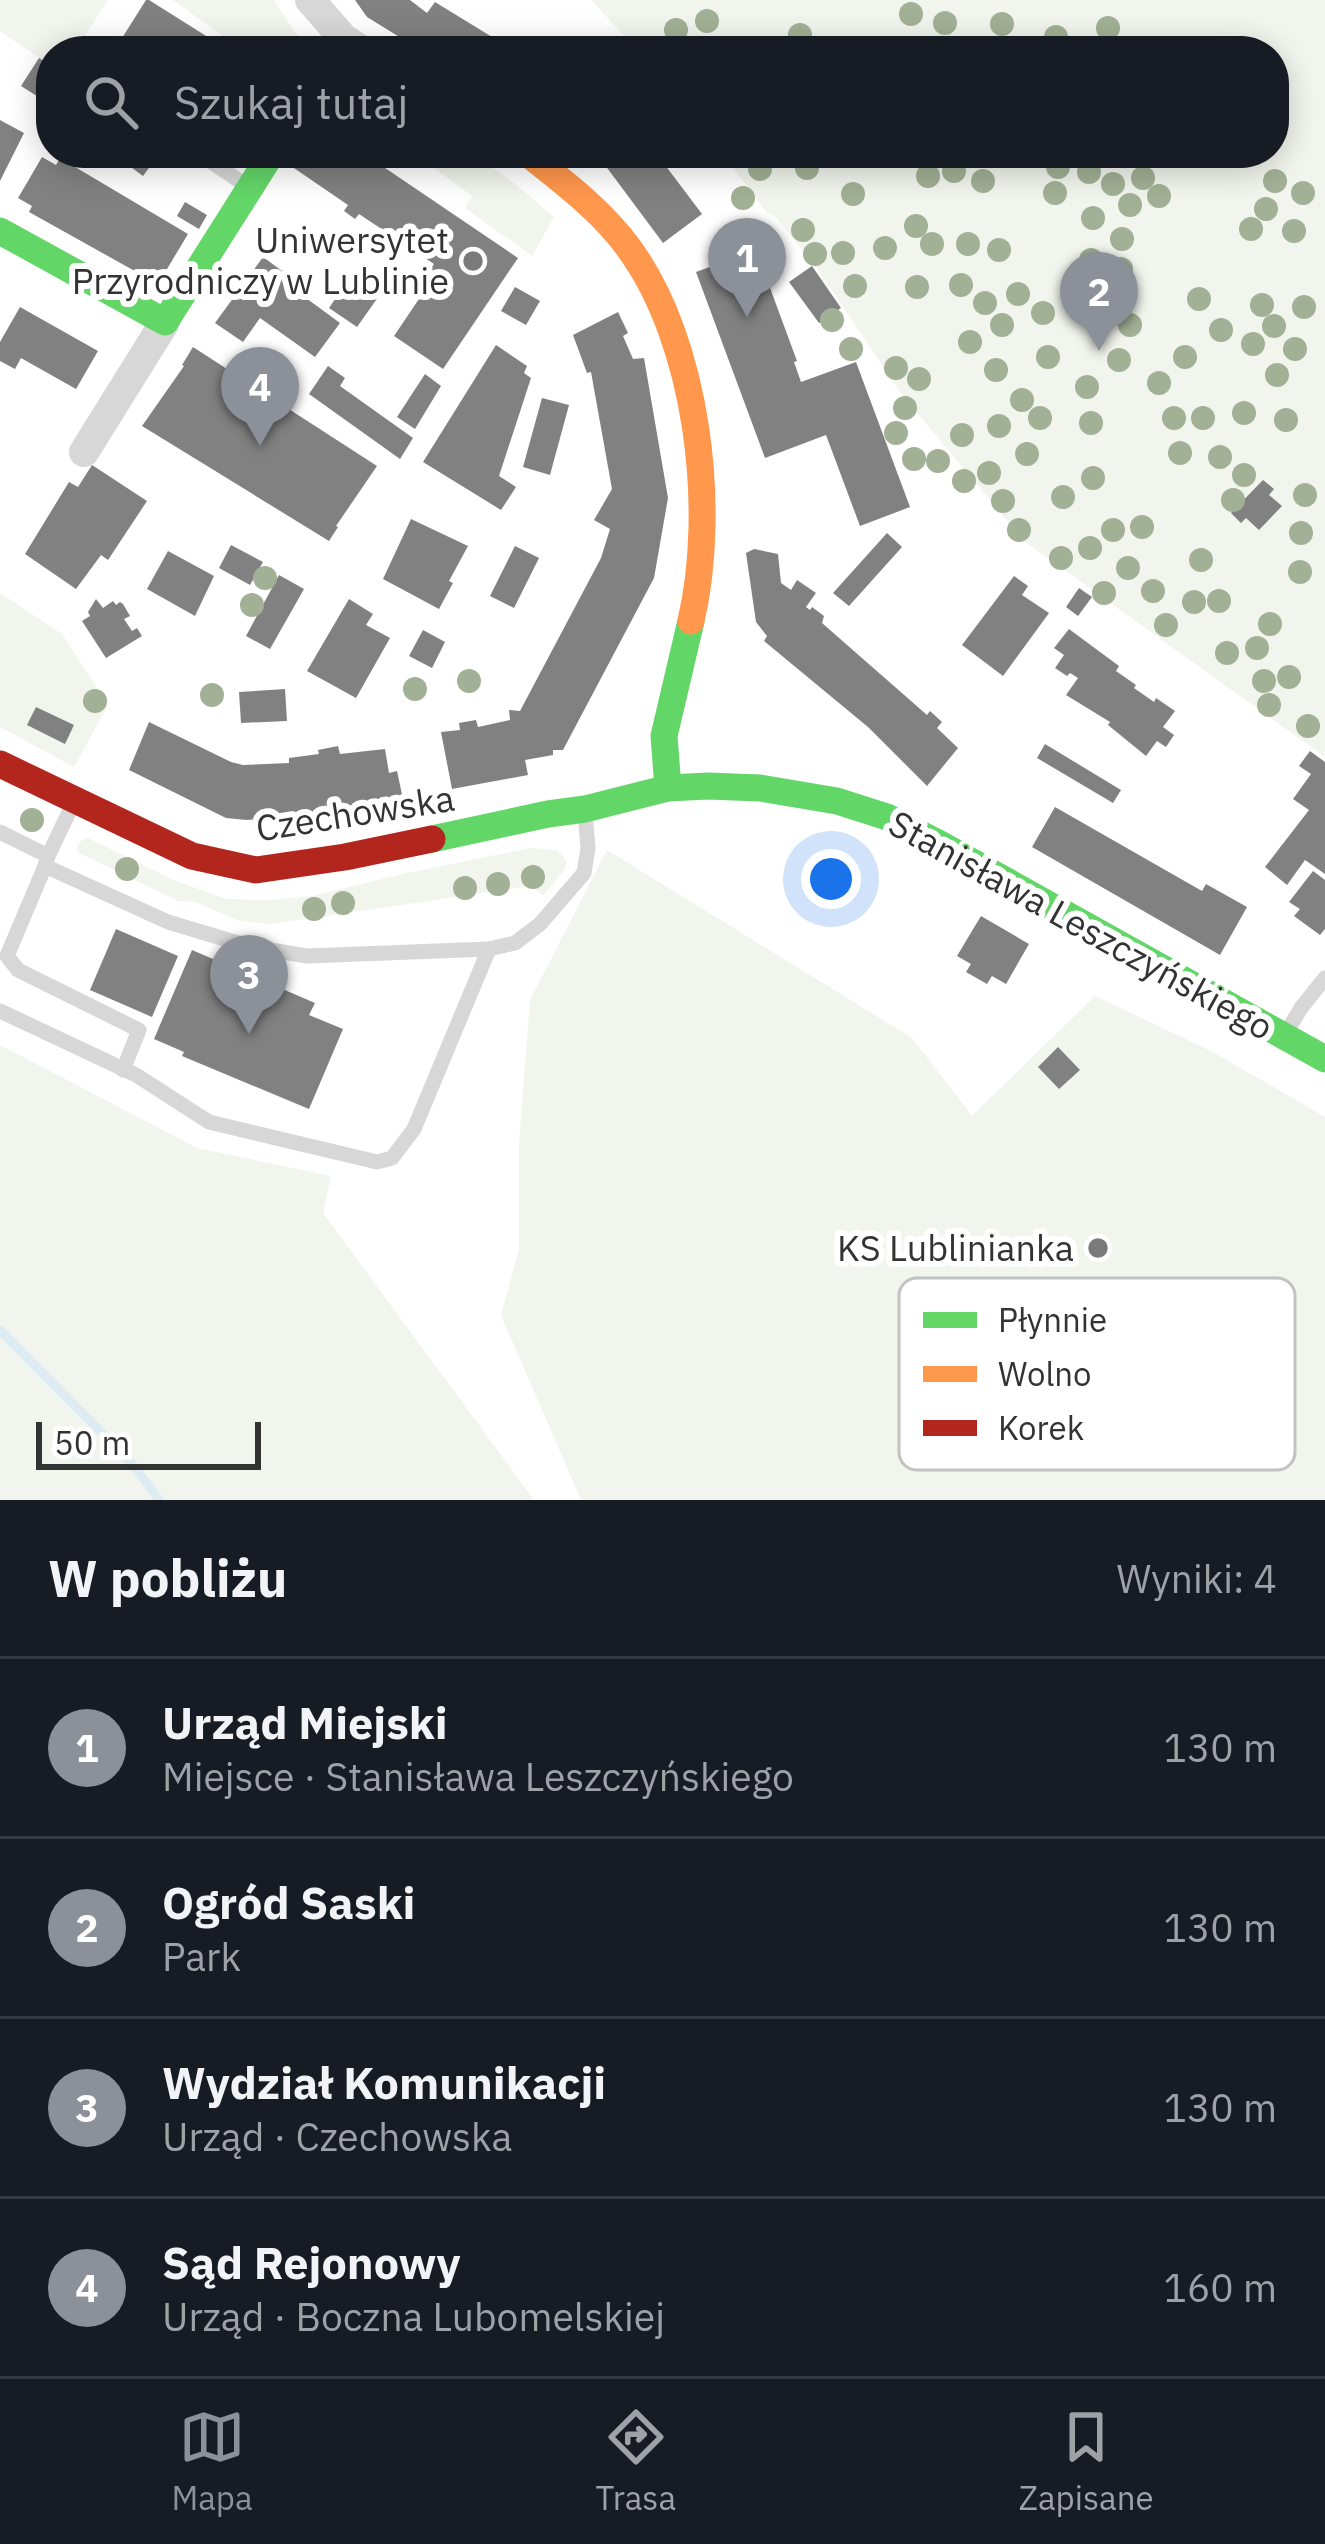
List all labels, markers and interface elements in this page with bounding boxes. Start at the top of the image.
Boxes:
search box [36,36,1289,168]
icon: search [78,69,144,135]
text: Szukaj tutaj [174,73,408,131]
place label: Uniwersytet Przyrodniczy w Lublinie [72,216,449,304]
pin: 1 [708,218,786,317]
marker: Uniwersytet Przyrodniczy w Lublinie [460,248,486,274]
pin: 2 [1060,252,1138,351]
pin: 4 [221,347,299,446]
street label: Czechowska [252,774,457,851]
street label: Stanisława Leszczyńskiego [881,799,1282,1050]
your location [801,849,861,909]
pin: 3 [210,935,288,1034]
place label: KS Lublinianka [837,1224,1074,1271]
marker: KS Lublinianka [1085,1235,1111,1261]
legend [899,1278,1295,1470]
text: Płynnie [998,1298,1107,1341]
text: Wolno [998,1352,1092,1395]
text: Korek [998,1406,1084,1449]
scale bar [36,1416,261,1469]
text: 50 m [54,1421,130,1464]
text: W pobliżu [48,1545,287,1611]
text: Wyniki: 4 [1117,1553,1277,1604]
text: Urząd Miejski [162,1693,448,1751]
text: 1 [75,1722,99,1773]
text: 130 m [1164,1722,1277,1773]
text: Miejsce · Stanisława Leszczyńskiego [162,1751,794,1802]
text: Ogród Saski [162,1873,416,1931]
text: 2 [75,1902,99,1953]
text: 130 m [1164,1902,1277,1953]
text: Park [162,1931,241,1982]
text: Wydział Komunikacji [162,2053,606,2111]
text: 3 [75,2082,99,2133]
text: 130 m [1164,2082,1277,2133]
text: Urząd · Czechowska [162,2111,512,2162]
text: Sąd Rejonowy [162,2233,461,2291]
text: 4 [75,2262,99,2313]
text: 160 m [1164,2262,1277,2313]
text: Urząd · Boczna Lubomelskiej [162,2291,665,2342]
tab: Mapa [171,2404,253,2519]
tab: Trasa [595,2404,676,2519]
tab: Zapisane [1019,2404,1154,2519]

